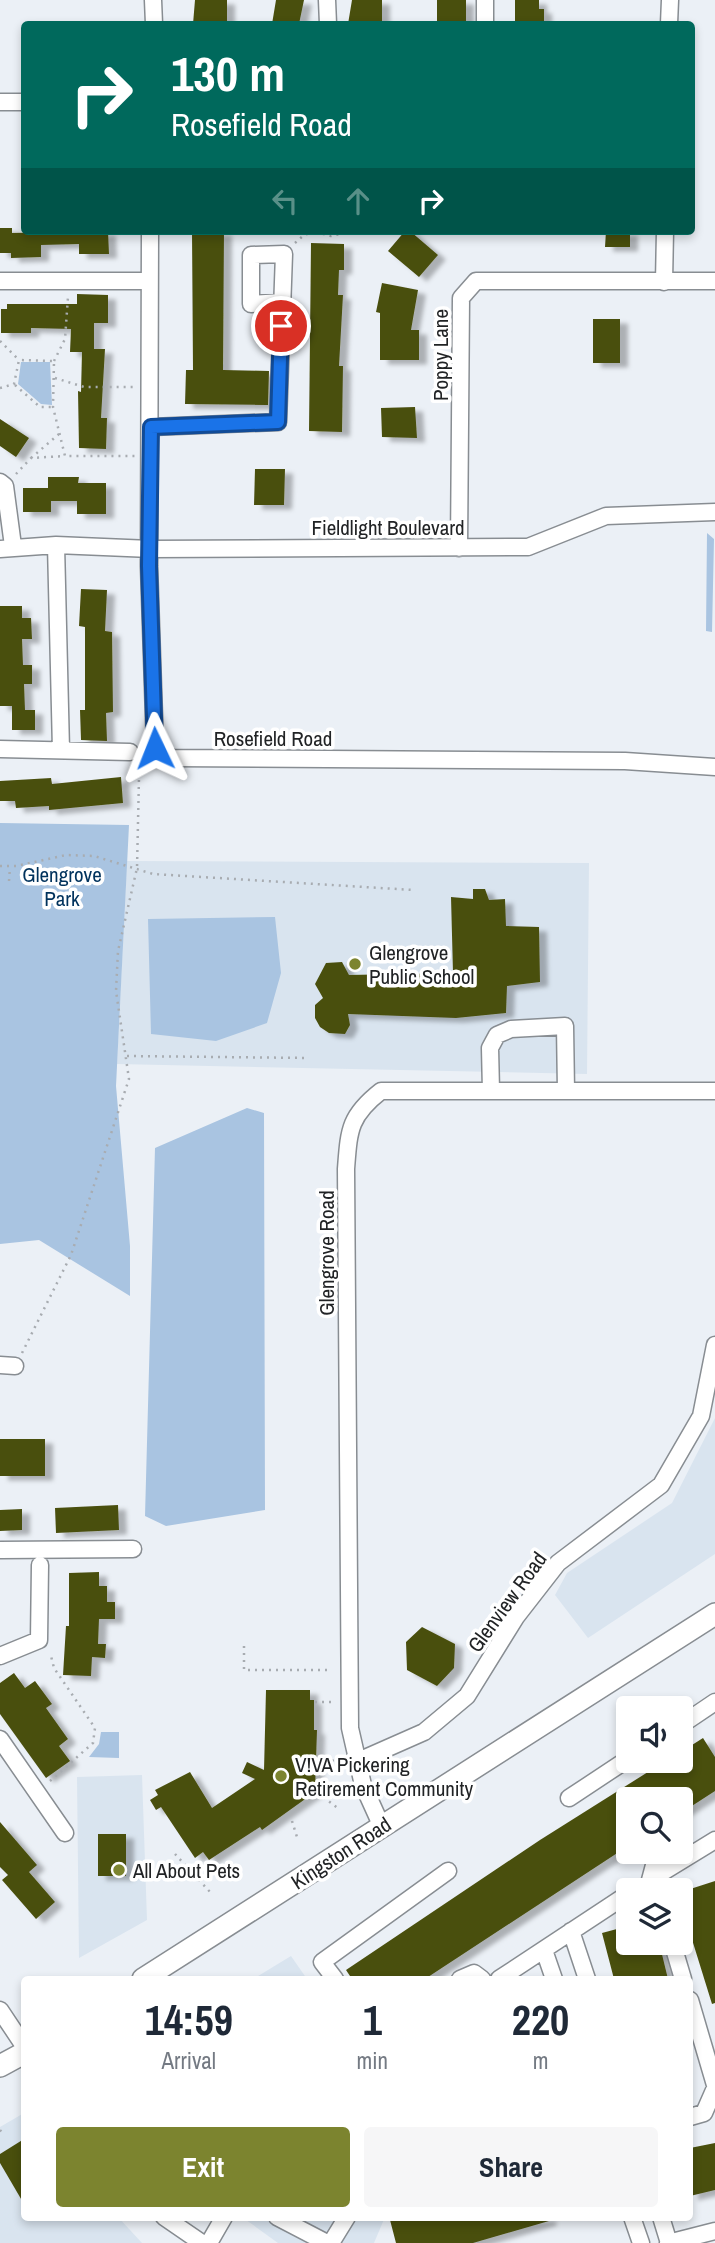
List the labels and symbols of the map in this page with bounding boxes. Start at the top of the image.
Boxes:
pin [251,296,311,356]
street label: Poppy Lane [426,309,455,401]
street label: Fieldlight Boulevard [311,513,465,542]
position arrow [118,711,192,785]
street label: Rosefield Road [214,724,332,753]
park label: Glengrove Park [22,860,102,913]
place label: Glengrove Public School [369,938,474,991]
marker: Glengrove Public School [347,956,363,972]
street label: Glengrove Road [312,1190,341,1316]
street label: Glenview Road [461,1546,553,1658]
place label: V!VA Pickering Retirement Community [295,1750,473,1803]
marker: V!VA Pickering Retirement Community [273,1768,289,1784]
street label: Kingston Road [285,1810,397,1896]
place label: All About Pets [132,1856,240,1885]
marker: All About Pets [111,1862,127,1878]

